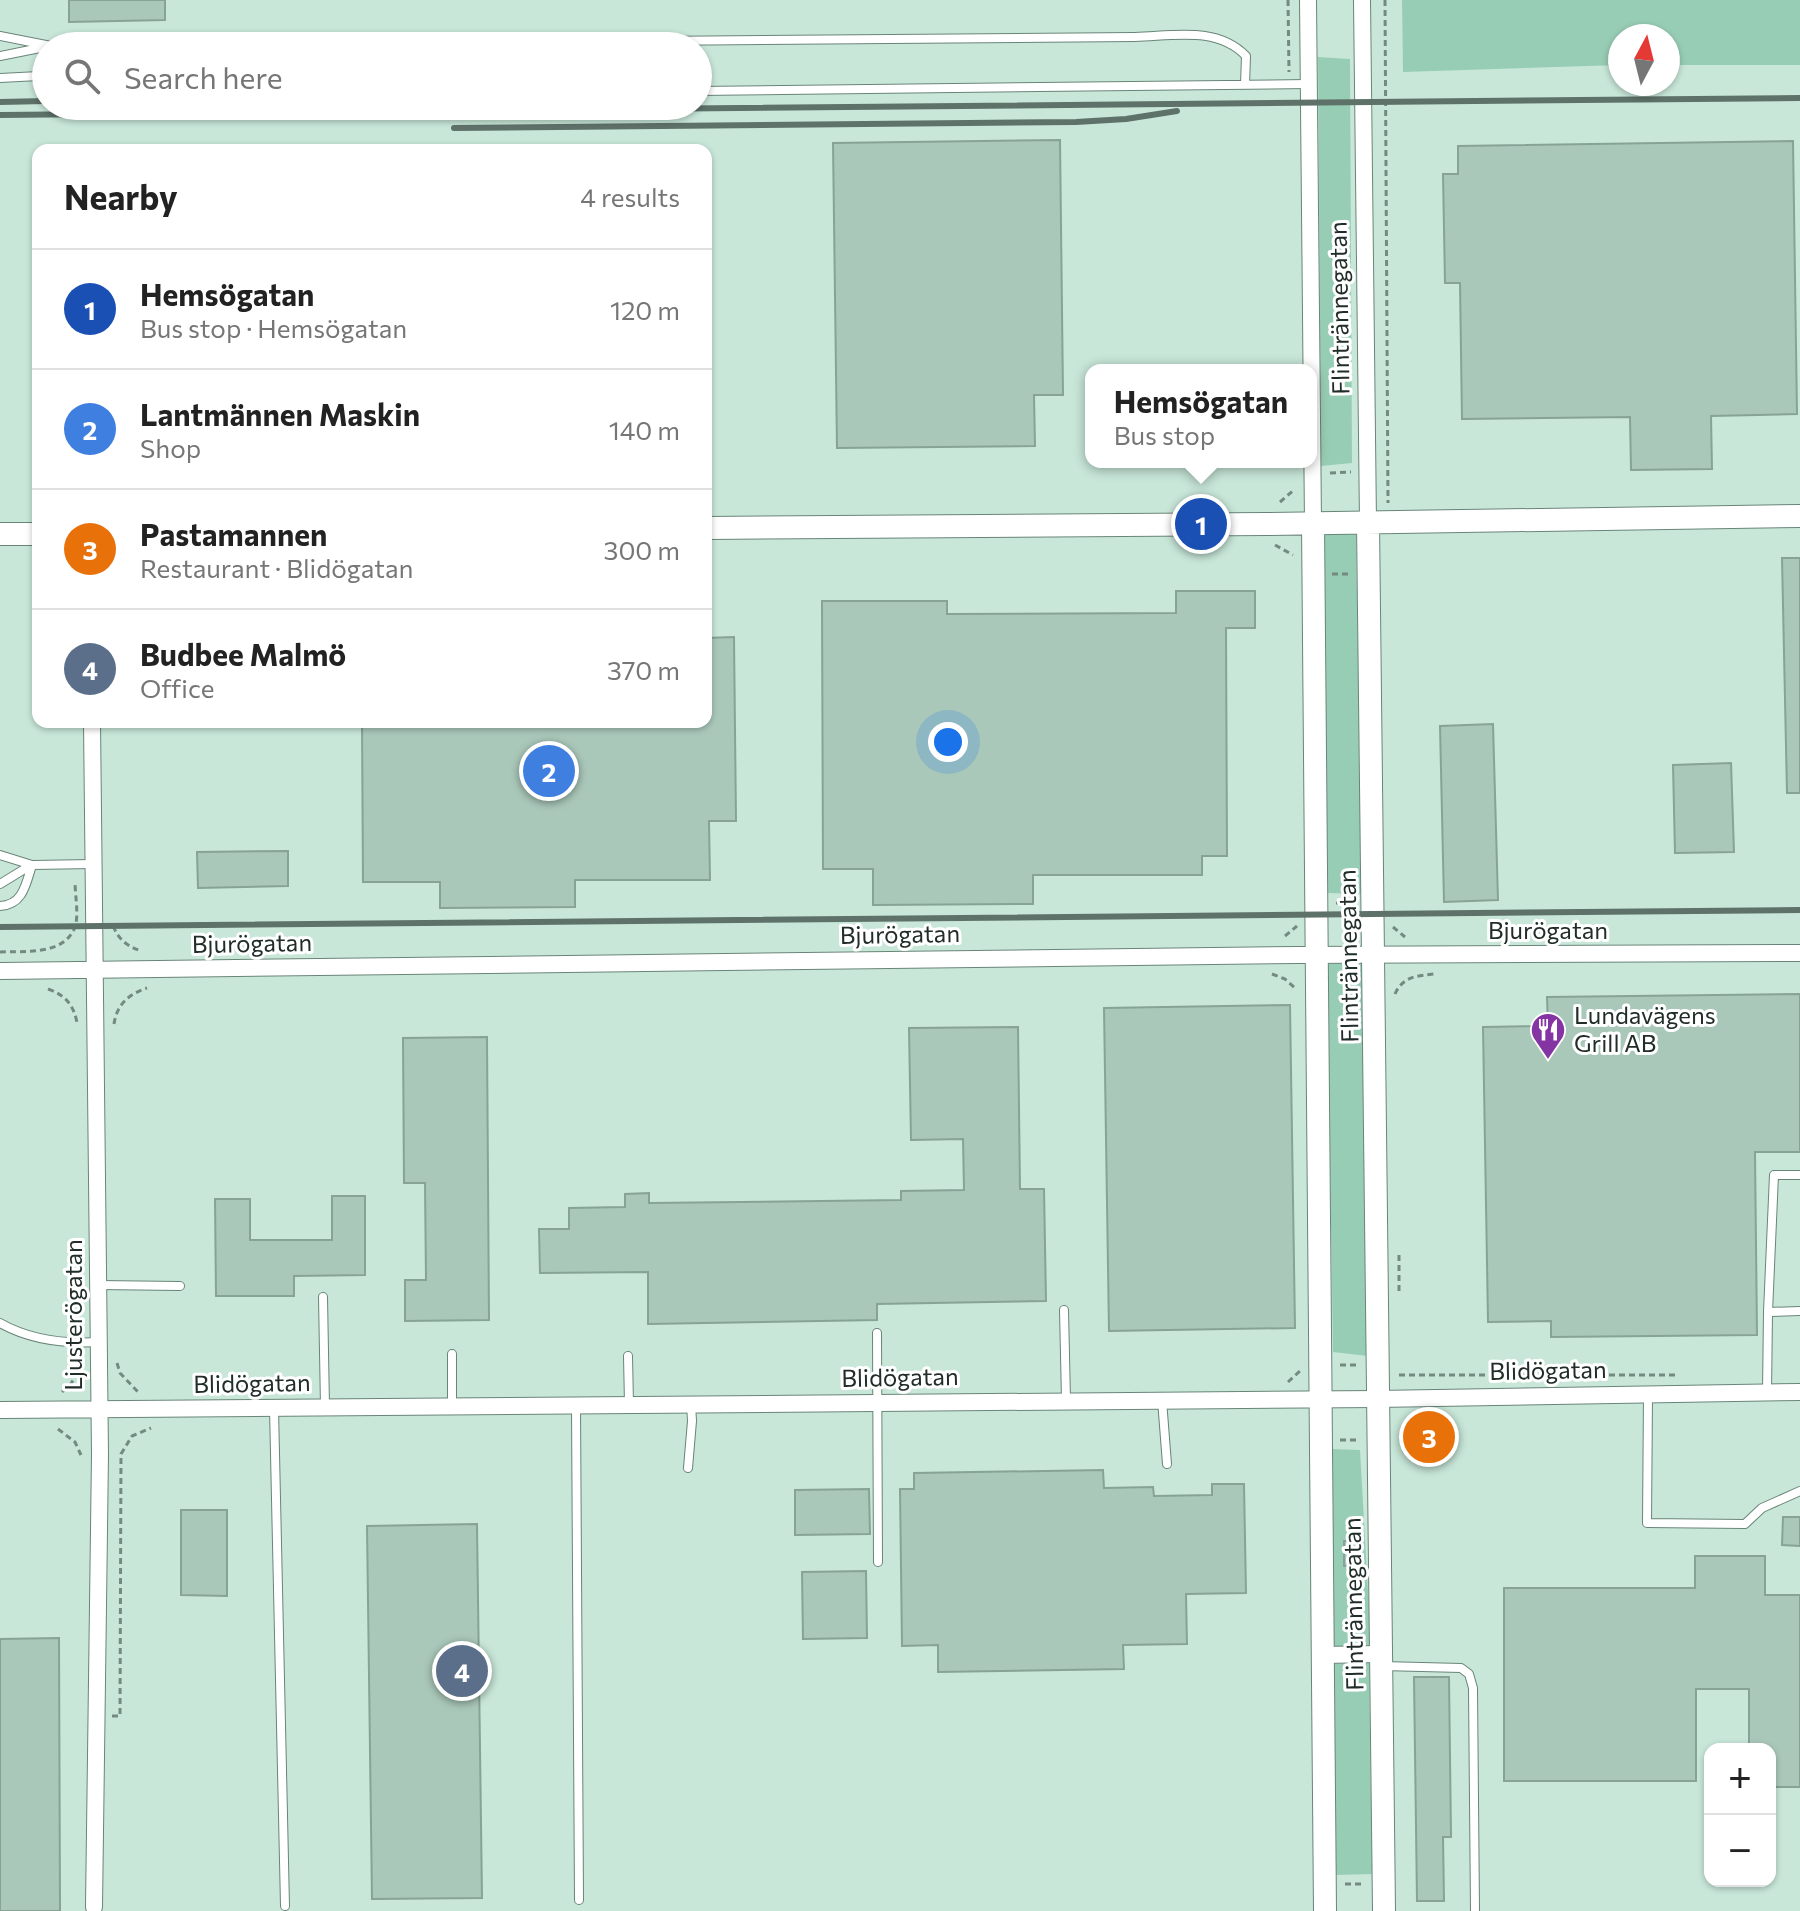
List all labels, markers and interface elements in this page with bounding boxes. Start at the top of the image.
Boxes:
north arrow [1608,24,1680,96]
search box [32,32,712,120]
icon: search [60,54,104,98]
text: Search here [124,58,283,95]
text: Nearby [64,175,178,217]
text: 4 results [580,181,680,212]
street label: Flintrännegatan [1322,221,1355,395]
text: Hemsögatan [140,275,314,312]
text: 1 [84,294,96,325]
text: 120 m [610,294,680,325]
text: Bus stop · Hemsögatan [140,312,407,343]
popup [1085,364,1317,468]
text: Hemsögatan [1114,382,1288,419]
text: Lantmännen Maskin [140,395,420,432]
text: 2 [83,414,97,445]
text: 140 m [609,414,680,445]
text: Bus stop [1114,419,1215,450]
text: Shop [140,432,201,463]
pin: 1 [1175,494,1227,554]
text: Pastamannen [140,515,327,552]
text: 3 [82,534,98,565]
text: 300 m [604,534,680,565]
text: Restaurant · Blidögatan [140,552,413,583]
text: Budbee Malmö [140,635,346,672]
text: 4 [82,654,98,685]
text: 370 m [607,654,680,685]
text: Office [140,672,214,703]
your location [928,722,968,762]
pin: 2 [523,741,575,801]
street label: Flintrännegatan [1331,869,1364,1043]
street label: Bjurögatan [1488,915,1608,944]
street label: Bjurögatan [840,918,960,949]
street label: Bjurögatan [192,927,312,958]
place label: Lundavägens Grill AB [1574,1000,1716,1057]
restaurant icon: Lundavägens Grill AB [1529,1011,1567,1061]
street label: Ljusterögatan [58,1239,87,1391]
street label: Blidögatan [1489,1354,1607,1385]
street label: Blidögatan [841,1361,959,1392]
street label: Blidögatan [193,1367,311,1398]
pin: 3 [1403,1407,1455,1467]
street label: Flintrännegatan [1336,1517,1369,1691]
pin: 4 [436,1641,488,1701]
map controls [1704,1743,1776,1887]
button: + [1704,1743,1776,1815]
button: − [1704,1815,1776,1887]

